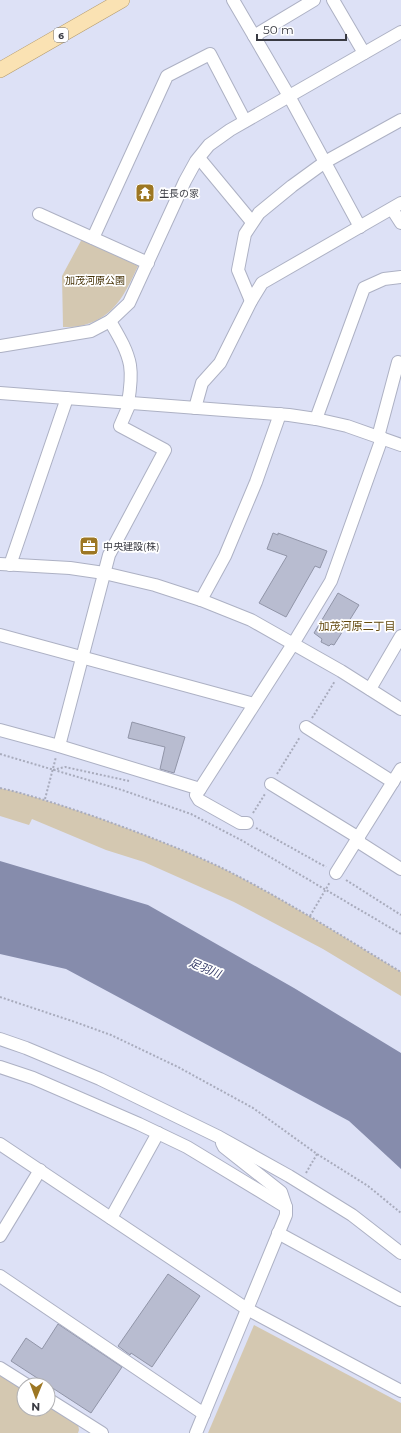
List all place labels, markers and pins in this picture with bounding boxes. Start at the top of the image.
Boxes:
temple icon: 生長の家 [134,182,156,204]
place label: 生長の家 [159,187,199,200]
office icon: 中央建設(株) [78,535,100,557]
place label: 中央建設(株) [103,540,160,553]

